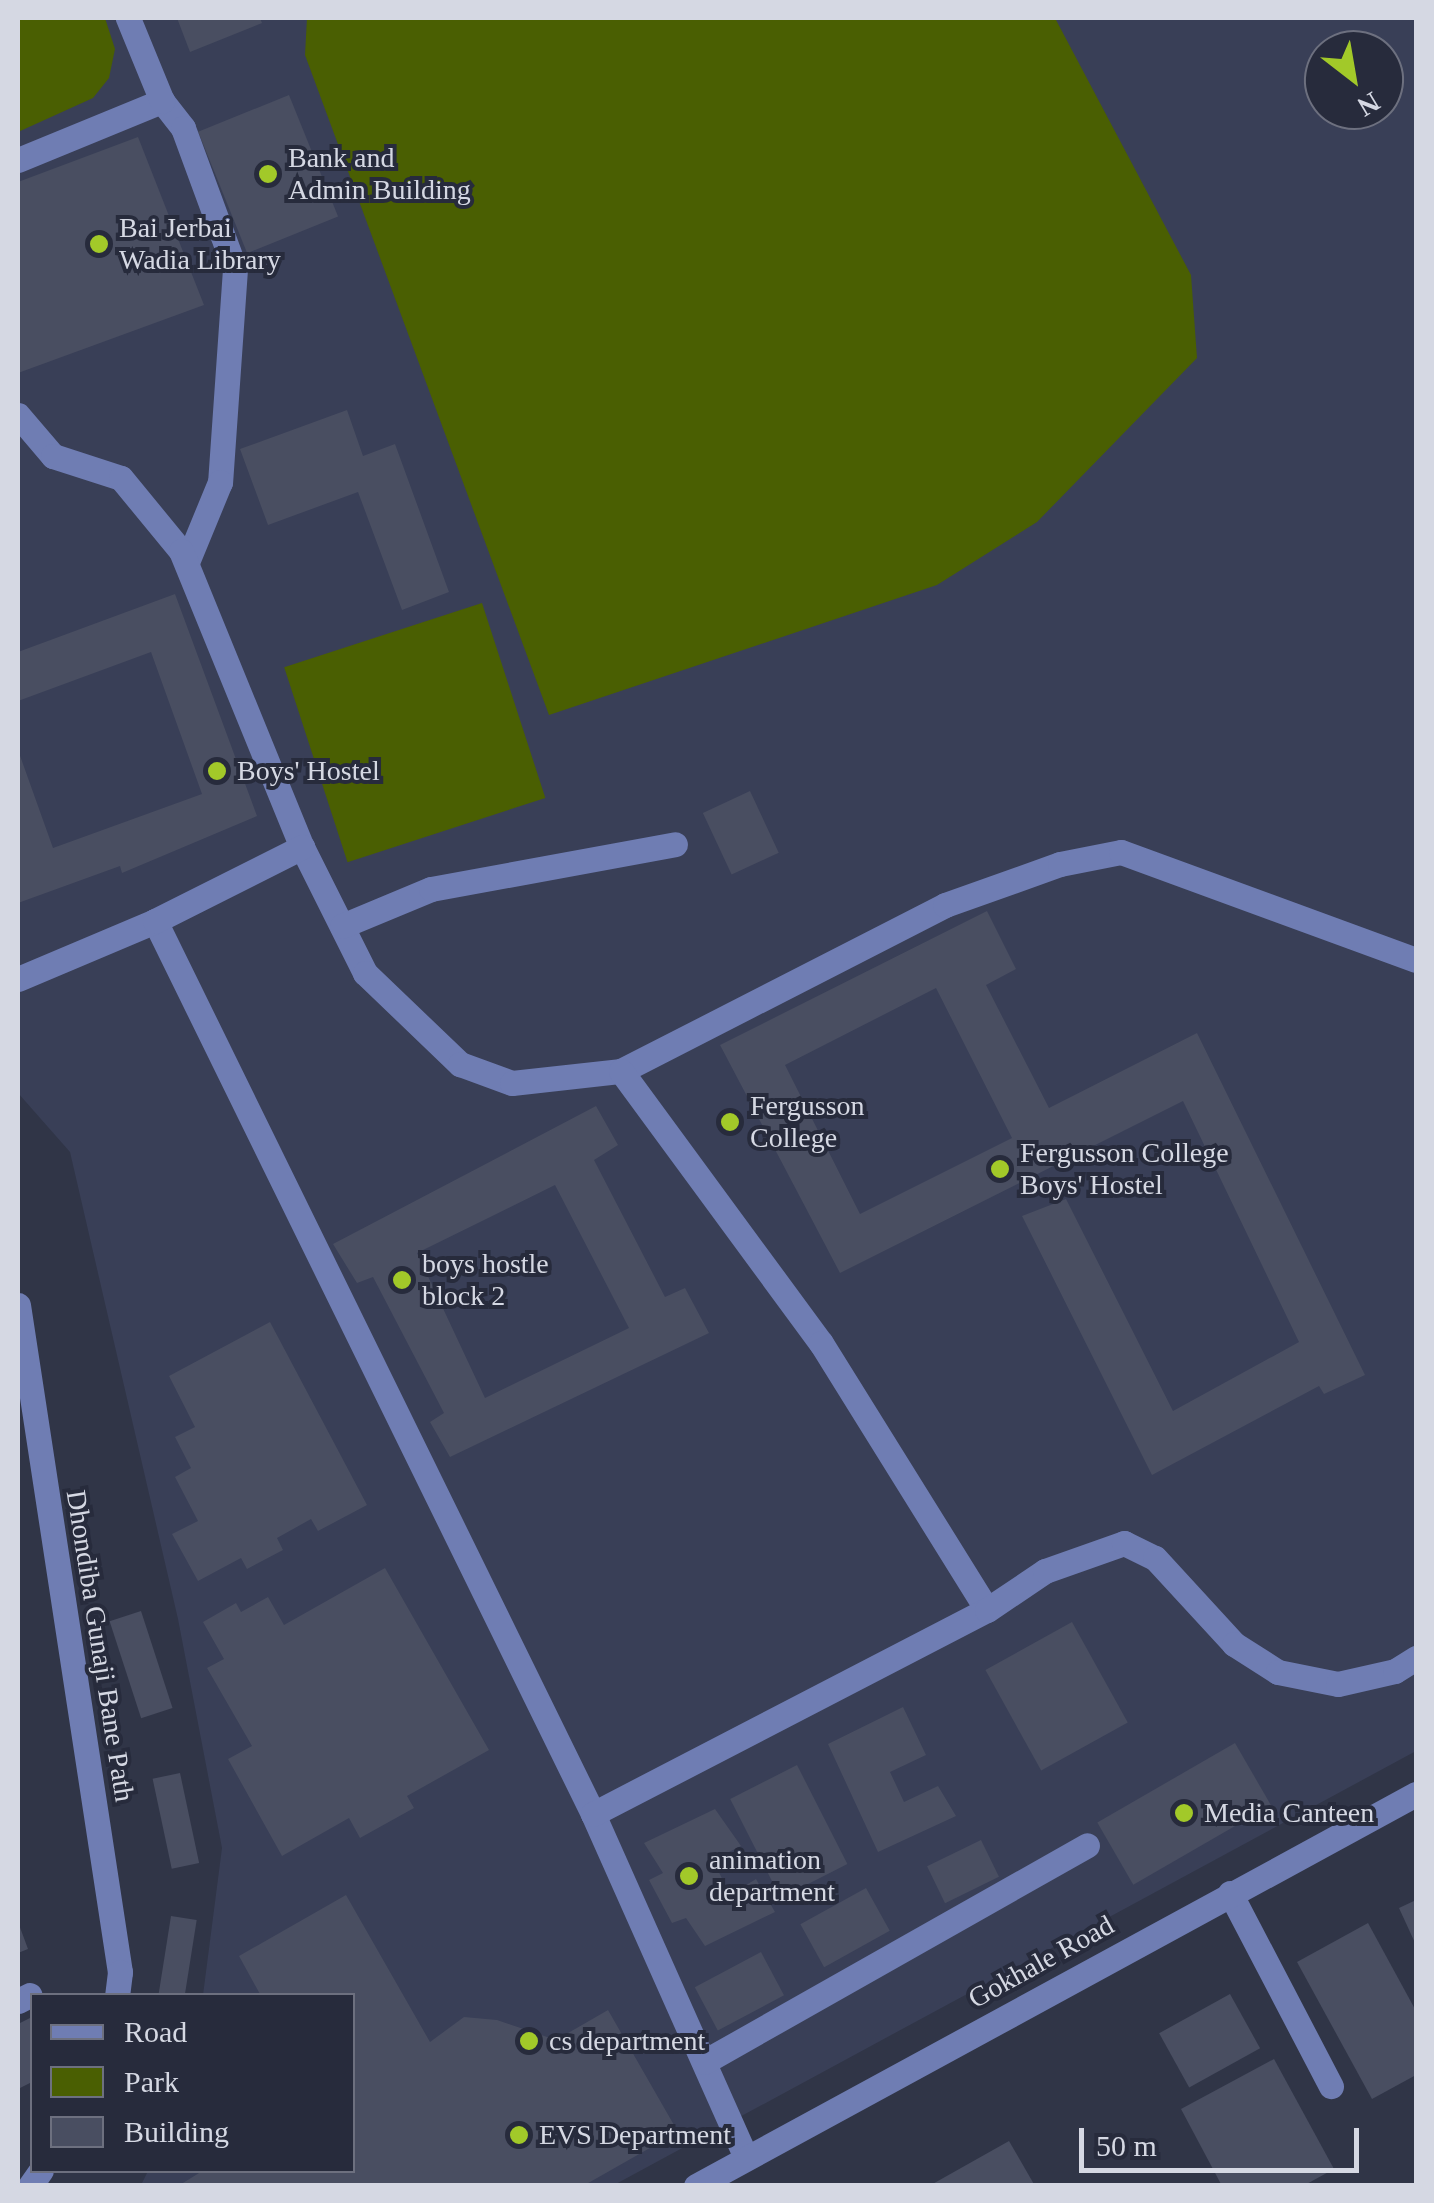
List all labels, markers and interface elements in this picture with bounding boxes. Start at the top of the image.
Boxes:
north arrow [1304,30,1404,130]
text: N [1352,86,1385,123]
place label: Bank and Admin Building [288,141,471,207]
marker: Bank and Admin Building [257,163,279,185]
place label: Bai Jerbai Wadia Library [119,211,281,277]
marker: Bai Jerbai Wadia Library [88,233,110,255]
place label: Boys' Hostel [237,754,380,788]
marker: Boys' Hostel [206,760,228,782]
place label: Fergusson College [750,1089,865,1155]
marker: Fergusson College [719,1111,741,1133]
place label: Fergusson College Boys' Hostel [1020,1136,1229,1202]
marker: Fergusson College Boys' Hostel [989,1158,1011,1180]
place label: boys hostle block 2 [422,1247,549,1313]
marker: boys hostle block 2 [391,1269,413,1291]
street label: Dhondiba Gunaji Bane Path [59,1488,141,1804]
place label: Media Canteen [1204,1796,1374,1830]
marker: Media Canteen [1173,1802,1195,1824]
place label: animation department [709,1843,835,1909]
marker: animation department [678,1865,700,1887]
street label: Gokhale Road [962,1908,1120,2016]
legend [30,1993,355,2173]
text: Road [124,2015,187,2048]
place label: cs department [549,2024,705,2058]
marker: cs department [518,2030,540,2052]
text: Park [124,2065,179,2098]
scale bar [1084,2108,1364,2170]
text: Building [124,2115,229,2148]
place label: EVS Department [539,2118,731,2152]
marker: EVS Department [508,2124,530,2146]
text: 50 m [1096,2129,1157,2162]

